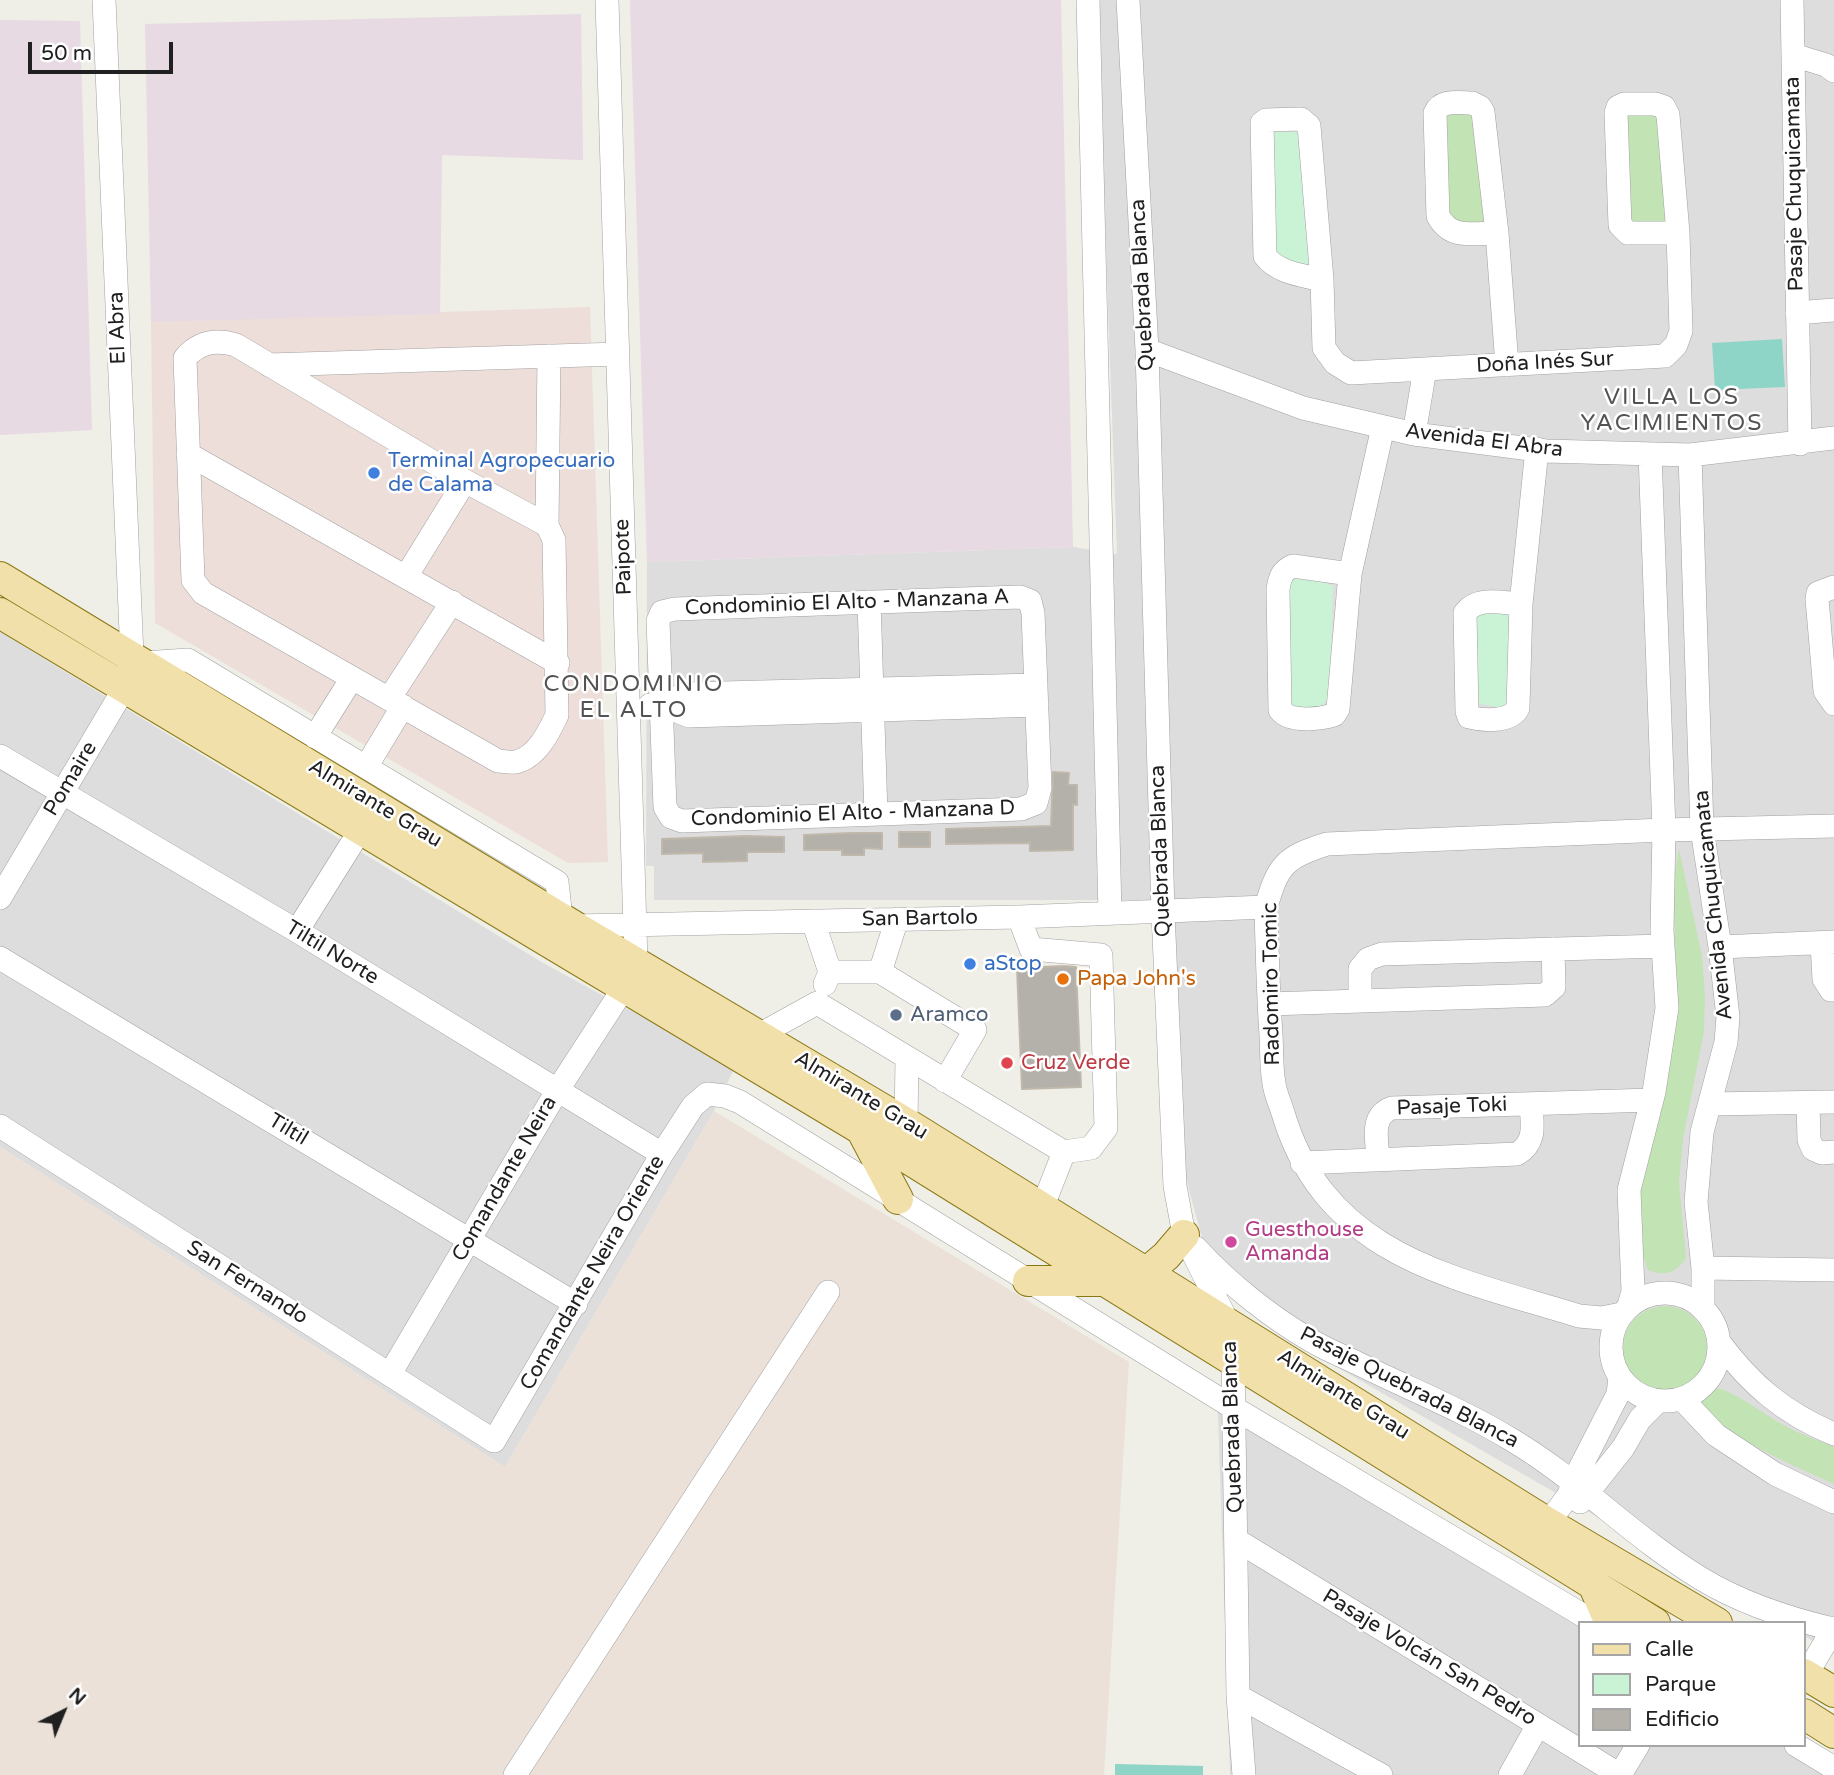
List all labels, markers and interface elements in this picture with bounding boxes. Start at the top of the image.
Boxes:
scale bar [32,28,177,72]
text: 50 m [41,41,92,66]
street label: Pasaje Chuquicamata [1781,76,1809,292]
street label: Quebrada Blanca [1126,198,1160,372]
street label: El Abra [104,291,132,365]
street label: Doña Inés Sur [1476,347,1614,379]
district label: VILLA LOS YACIMIENTOS [1582,384,1762,438]
street label: Avenida El Abra [1404,419,1564,463]
place label: Terminal Agropecuario de Calama [388,448,615,498]
marker: Terminal Agropecuario de Calama [366,465,382,481]
street label: Paipote [610,518,638,596]
street label: Condominio El Alto - Manzana A [684,585,1010,621]
district label: CONDOMINIO EL ALTO [545,671,723,725]
street label: Pomaire [39,737,103,821]
street label: Almirante Grau [304,754,446,854]
street label: Quebrada Blanca [1145,764,1177,938]
street label: Avenida Chuquicamata [1689,789,1739,1021]
street label: Condominio El Alto - Manzana D [690,796,1016,832]
street label: Radomiro Tomic [1258,902,1286,1066]
street label: San Bartolo [862,905,978,933]
street label: Tiltil Norte [281,915,383,991]
place label: aStop [984,951,1042,977]
marker: aStop [962,956,978,972]
place label: Papa John's [1077,966,1196,992]
marker: Papa John's [1055,971,1071,987]
place label: Aramco [910,1002,989,1028]
marker: Aramco [888,1007,904,1023]
street label: Almirante Grau [790,1046,932,1146]
place label: Cruz Verde [1021,1050,1130,1076]
marker: Cruz Verde [999,1055,1015,1071]
street label: Comandante Neira [447,1092,563,1266]
street label: Pasaje Toki [1396,1092,1508,1122]
street label: Tiltil [264,1109,312,1151]
street label: Comandante Neira Oriente [515,1151,671,1395]
place label: Guesthouse Amanda [1245,1217,1364,1267]
marker: Guesthouse Amanda [1223,1234,1239,1250]
street label: San Fernando [182,1236,312,1330]
street label: Pasaje Quebrada Blanca [1295,1322,1523,1454]
street label: Quebrada Blanca [1217,1340,1249,1514]
street label: Almirante Grau [1272,1344,1414,1446]
street label: Pasaje Volcán San Pedro [1317,1584,1541,1732]
legend [1578,1621,1806,1747]
text: Calle [1645,1637,1694,1662]
text: Parque [1645,1672,1716,1697]
north arrow [28,1677,98,1747]
text: N [64,1683,90,1710]
text: Edificio [1645,1707,1719,1732]

